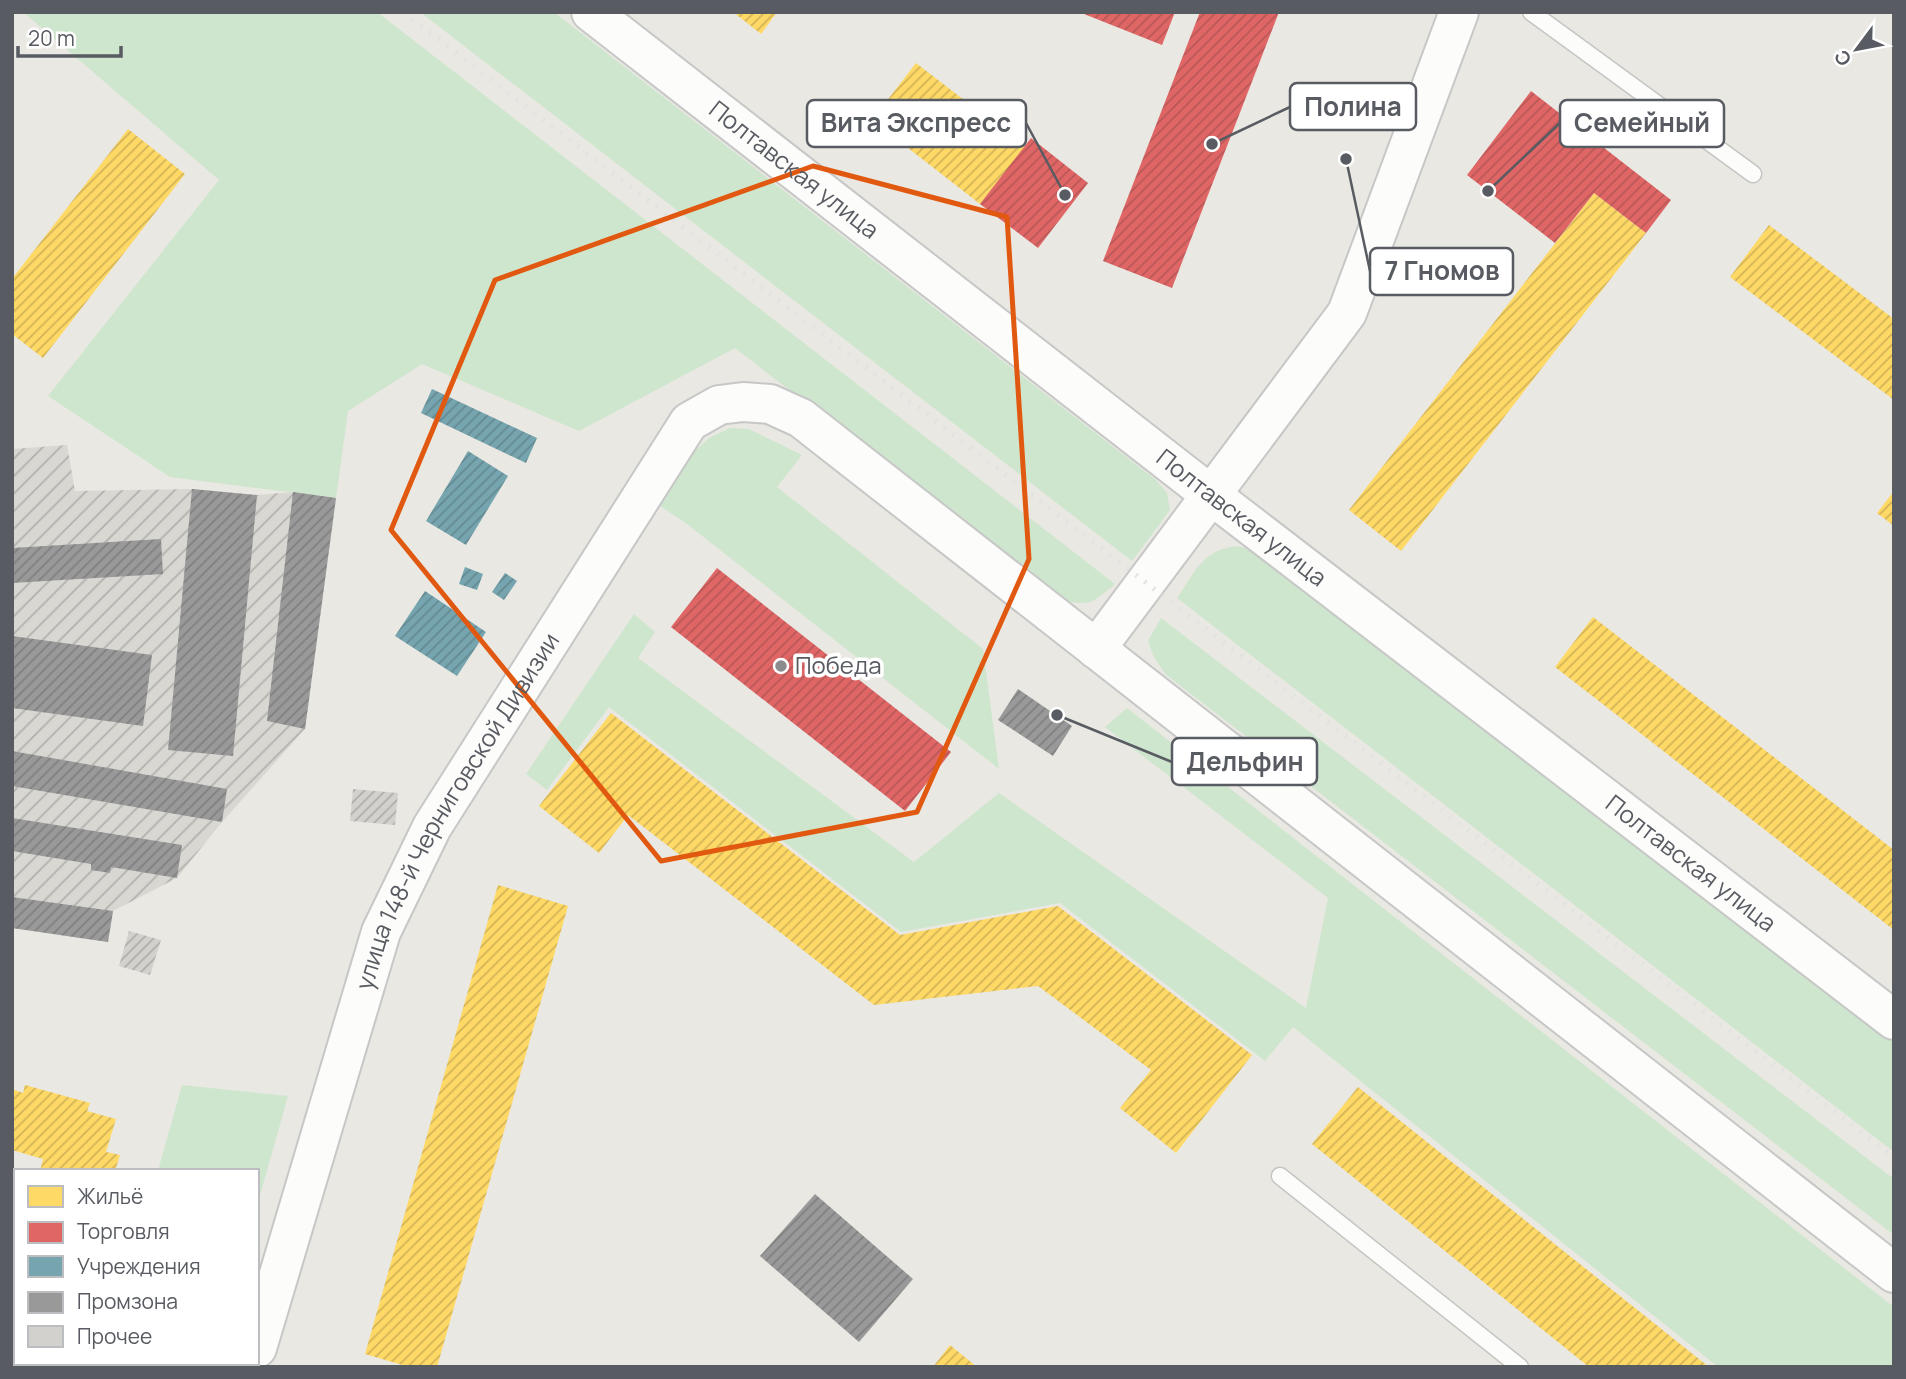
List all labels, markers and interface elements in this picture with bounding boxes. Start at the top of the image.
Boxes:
scale bar [18,14,121,58]
north arrow [1822,14,1892,84]
text: 20 m [28,24,75,52]
text: С [1828,45,1857,71]
callout: Полина [1290,83,1416,130]
text: Полина [1304,88,1402,124]
street label: Полтавская улица [703,92,886,245]
callout: Вита Экспресс [807,100,1026,147]
callout: Семейный [1560,100,1724,147]
text: Вита Экспресс [821,104,1011,140]
text: Семейный [1574,104,1710,140]
callout: 7 Гномов [1370,248,1513,295]
text: 7 Гномов [1385,252,1499,288]
street label: Полтавская улица [1150,441,1334,593]
street label: улица 148-й Черниговской Дивизии [347,626,566,994]
place label: Победа [795,648,882,681]
marker: Победа [773,658,789,674]
callout: Дельфин [1172,738,1317,785]
text: Дельфин [1186,743,1304,779]
street label: Полтавская улица [1600,786,1784,939]
legend [14,1169,259,1365]
text: Жильё [77,1182,143,1210]
text: Торговля [77,1217,170,1245]
text: Учреждения [77,1252,201,1280]
text: Промзона [77,1287,178,1315]
text: Прочее [77,1322,152,1350]

